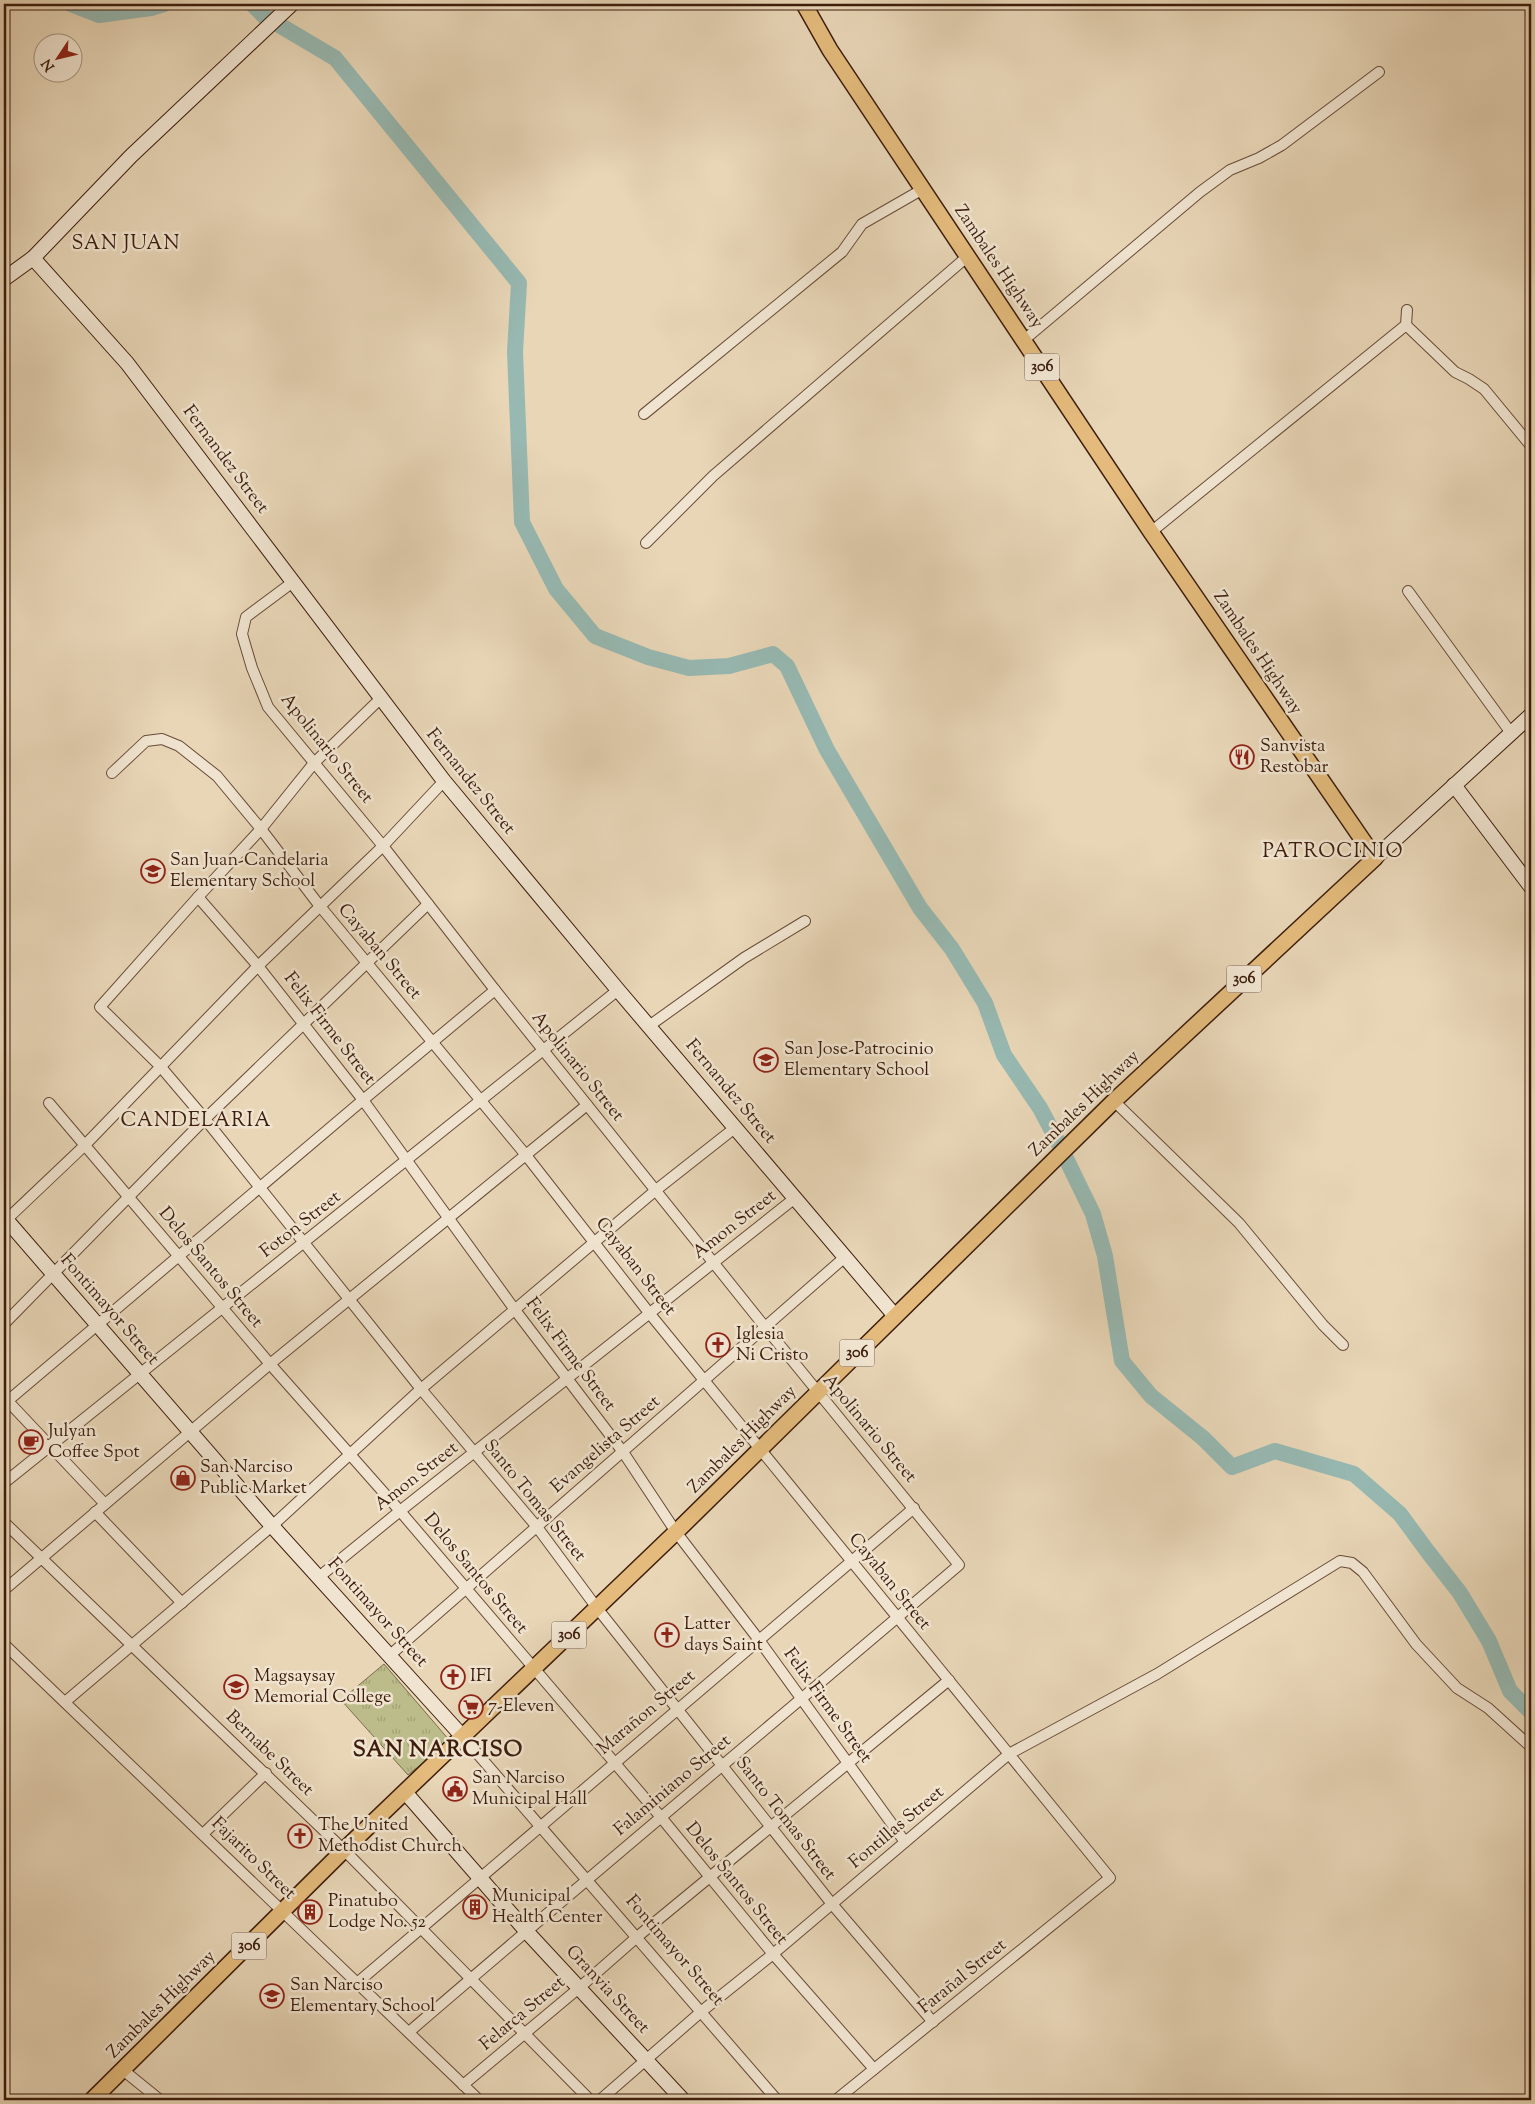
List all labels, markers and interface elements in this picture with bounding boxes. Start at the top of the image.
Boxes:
north arrow [32,32,82,82]
text: N [38,54,60,75]
street label: Zambales Highway [947,200,1049,334]
district label: SAN JUAN [72,230,180,259]
road number: 306 [1024,354,1060,381]
street label: Fernandez Street [176,400,274,520]
street label: Zambales Highway [1206,586,1308,720]
street label: Apolinario Street [273,688,379,810]
street label: Fernandez Street [419,723,521,841]
place label: Sanvista Restobar [1260,734,1329,781]
restaurant icon: Sanvista Restobar [1229,744,1255,770]
district label: PATROCINIO [1262,838,1404,867]
place label: San Juan-Candelaria Elementary School [170,848,329,895]
school or university icon: San Juan-Candelaria Elementary School [140,858,166,884]
street label: Cayaban Street [331,898,427,1006]
road number: 306 [1226,966,1262,992]
street label: Felix Firme Street [277,967,381,1091]
street label: Apolinario Street [524,1006,630,1128]
street label: Fernandez Street [678,1034,782,1150]
place label: San Jose-Patrocinio Elementary School [784,1037,934,1084]
street label: Zambales Highway [1024,1044,1146,1163]
school or university icon: San Jose-Patrocinio Elementary School [753,1047,779,1073]
district label: CANDELARIA [121,1107,271,1136]
street label: Amon Street [688,1184,782,1266]
street label: Foton Street [255,1185,347,1265]
street label: Delos Santos Street [152,1202,268,1334]
street label: Cayaban Street [588,1212,682,1322]
street label: Fontimayor Street [53,1249,165,1371]
street label: Felix Firme Street [518,1293,622,1417]
place label: Iglesia Ni Cristo [736,1322,809,1369]
church icon: Iglesia Ni Cristo [705,1332,731,1358]
road number: 306 [840,1340,874,1366]
street label: Apolinario Street [816,1369,922,1489]
street label: Zambales Highway [683,1380,803,1500]
street label: Evangelista Street [545,1390,667,1500]
place label: Julyan Coffee Spot [47,1419,140,1466]
cafe icon: Julyan Coffee Spot [18,1429,44,1455]
street label: Santo Tomas Street [476,1434,592,1568]
street label: Amon Street [370,1436,464,1518]
place label: San Narciso Public Market [200,1455,307,1502]
shop icon: San Narciso Public Market [170,1465,196,1491]
street label: Delos Santos Street [417,1508,533,1640]
street label: Cayaban Street [842,1528,936,1636]
street label: Fontimayor Street [321,1552,433,1674]
place label: Latter days Saint [684,1612,763,1659]
road number: 306 [552,1622,586,1648]
church icon: Latter days Saint [654,1622,680,1648]
street label: Felix Firme Street [776,1643,878,1769]
place label: Magsaysay Memorial College [254,1664,391,1711]
church icon: IFI [440,1664,466,1690]
place label: IFI [470,1664,492,1690]
street label: Marañon Street [592,1664,702,1762]
school or university icon: Magsaysay Memorial College [223,1674,249,1700]
supermarket icon: 7-Eleven [458,1694,484,1720]
place label: 7-Eleven [488,1694,555,1720]
street label: Bernabe Street [219,1705,319,1803]
street label: Falaminiano Street [609,1729,737,1843]
district label: SAN NARCISO [353,1735,523,1767]
street label: Santo Tomas Street [728,1752,842,1886]
place label: San Narciso Municipal Hall [472,1766,587,1813]
public building icon: San Narciso Municipal Hall [442,1776,468,1802]
street label: Fontillas Street [844,1780,950,1876]
street label: Fajarito Street [205,1812,301,1906]
place label: The United Methodist Church [318,1813,462,1860]
street label: Delos Santos Street [678,1817,794,1951]
church icon: The United Methodist Church [287,1823,313,1849]
place label: Municipal Health Center [492,1884,603,1931]
place label: Pinatubo Lodge No. 52 [328,1889,427,1936]
street label: Fontimayor Street [618,1890,730,2012]
building icon: Municipal Health Center [462,1894,488,1920]
building icon: Pinatubo Lodge No. 52 [297,1899,323,1925]
road number: 306 [232,1932,266,1960]
street label: Farañal Street [913,1933,1013,2021]
street label: Granvia Street [559,1940,655,2040]
street label: Zambales Highway [102,1945,222,2065]
street label: Felarca Street [475,1970,571,2058]
place label: San Narciso Elementary School [290,1973,435,2020]
school or university icon: San Narciso Elementary School [259,1983,285,2009]

